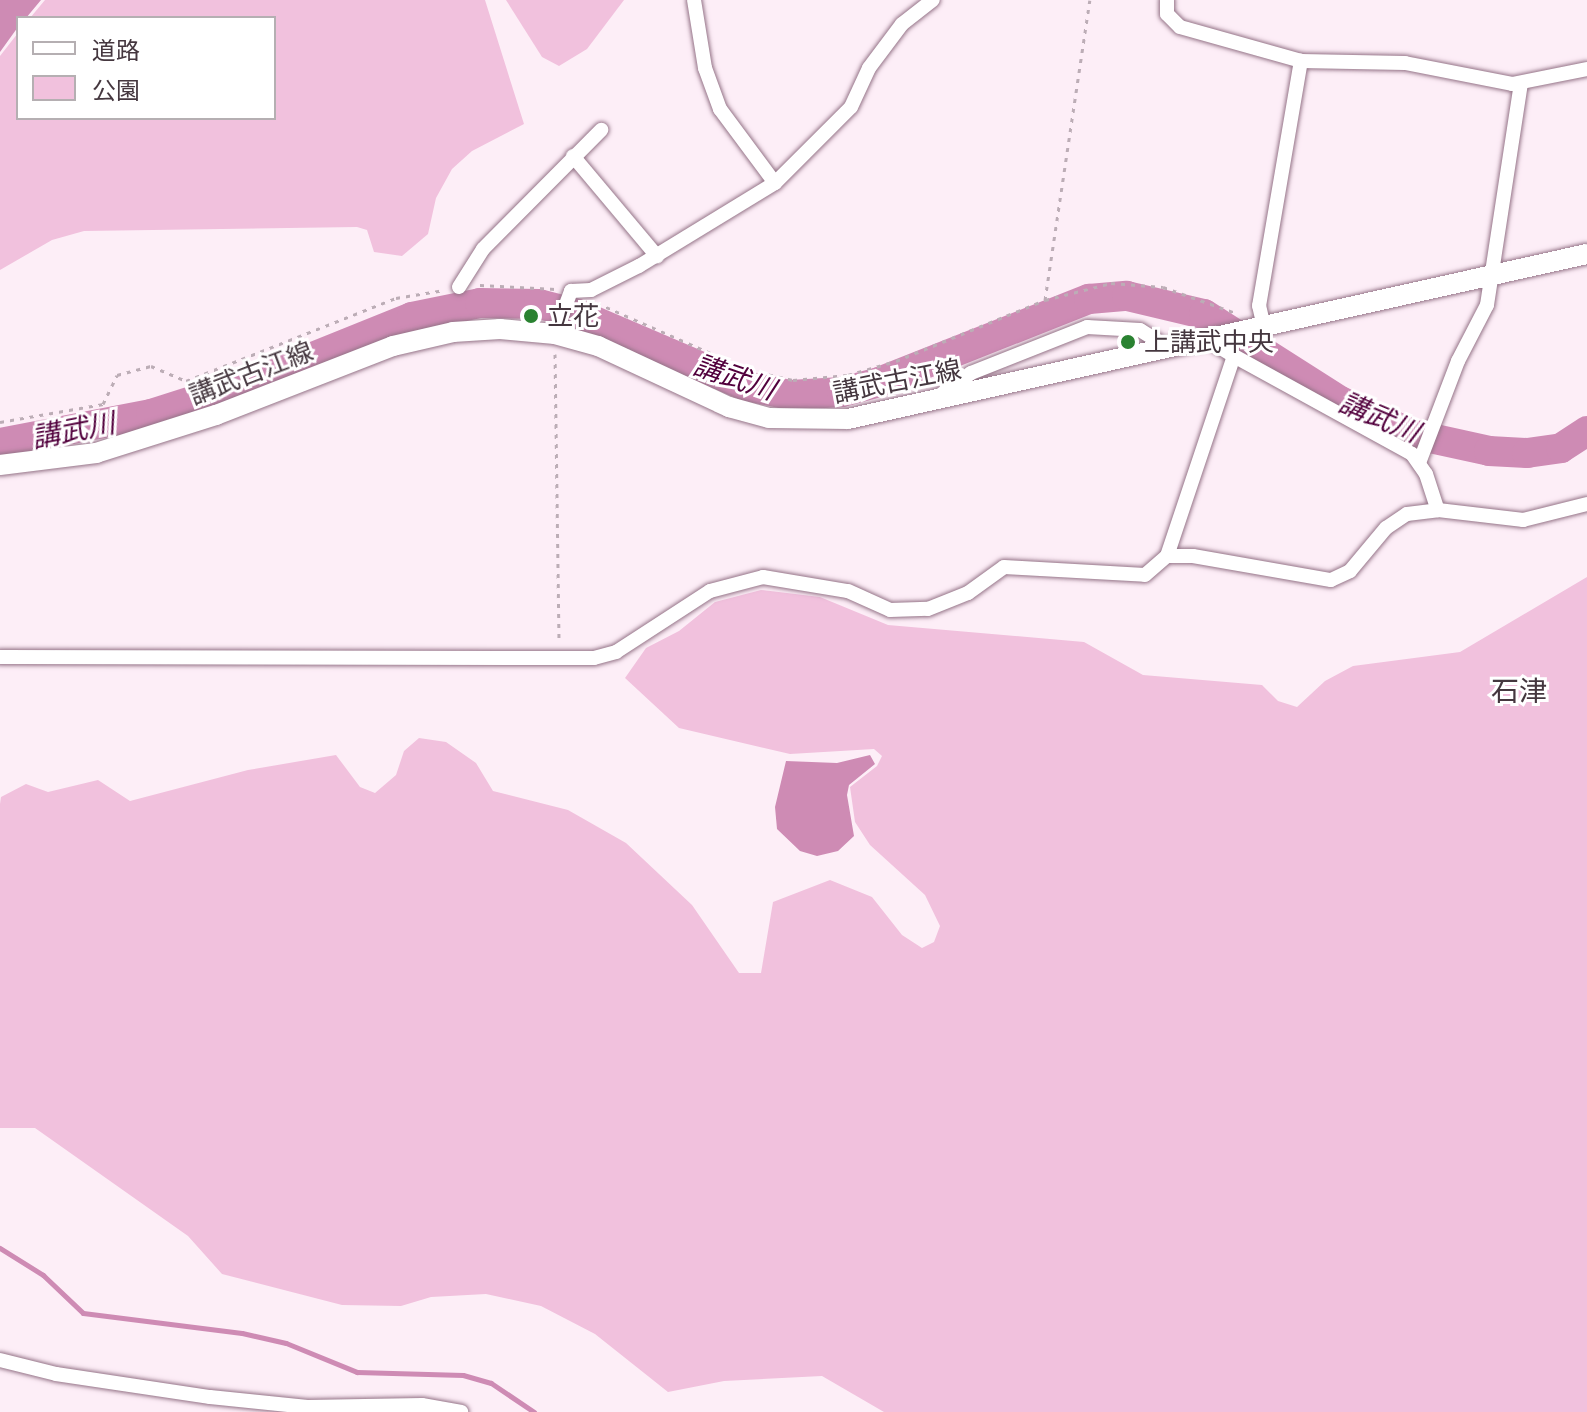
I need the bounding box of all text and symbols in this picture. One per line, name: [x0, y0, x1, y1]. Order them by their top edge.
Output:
legend: [16, 16, 276, 120]
text: 道路: [92, 33, 140, 66]
text: 公園: [92, 73, 140, 106]
place label: 立花: [547, 300, 599, 332]
marker: 立花: [522, 307, 540, 325]
place label: 上講武中央: [1144, 326, 1274, 358]
marker: 上講武中央: [1119, 333, 1137, 351]
street label: 講武古江線: [185, 335, 317, 411]
water label: 講武川: [690, 346, 780, 406]
street label: 講武古江線: [830, 353, 964, 409]
water label: 講武川: [1335, 384, 1425, 448]
water label: 講武川: [29, 404, 117, 454]
district label: 石津: [1491, 673, 1547, 707]

